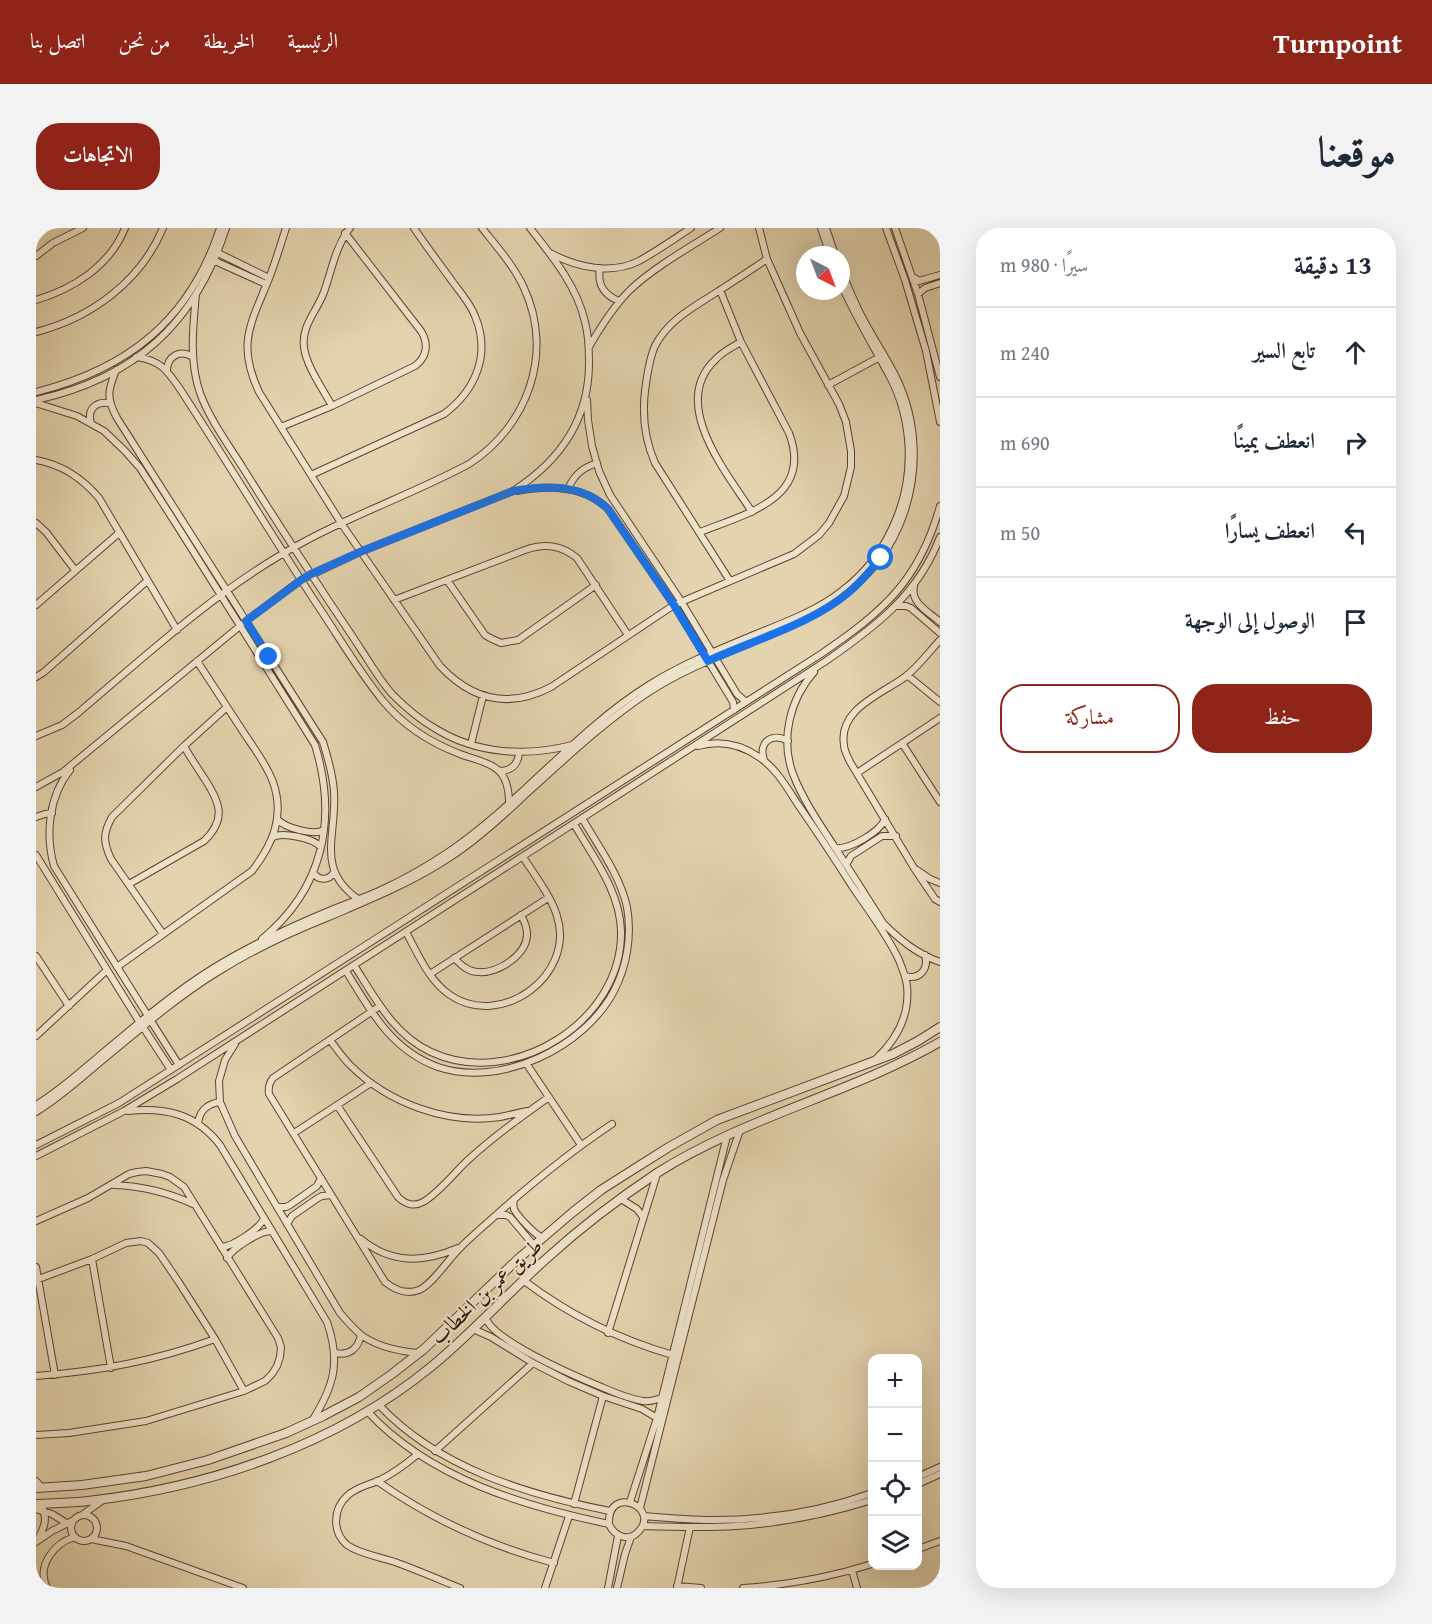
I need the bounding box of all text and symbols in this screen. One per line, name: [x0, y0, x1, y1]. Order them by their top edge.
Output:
text: Turnpoint: [1273, 22, 1402, 63]
text: اتصل بنا: [30, 25, 85, 56]
text: من نحن: [118, 25, 171, 56]
text: الخريطة: [204, 25, 255, 56]
text: الرئيسية: [288, 25, 338, 56]
text: موقعنا: [1318, 120, 1396, 181]
button: الاتجاهات: [36, 123, 160, 190]
text: 13 دقيقة: [1294, 245, 1372, 284]
north arrow: [796, 246, 850, 300]
text: سيرًا · 980 m: [1000, 250, 1088, 279]
text: تابع السير: [1253, 334, 1315, 366]
icon: ahead: [1339, 336, 1372, 369]
text: 240 m: [1000, 338, 1050, 367]
text: انعطف يمينًا: [1234, 424, 1315, 456]
icon: right: [1339, 426, 1372, 459]
text: 690 m: [1000, 428, 1050, 457]
text: انعطف يسارًا: [1225, 514, 1315, 546]
icon: left: [1339, 516, 1372, 549]
text: 50 m: [1000, 518, 1040, 547]
route start: [867, 544, 893, 570]
text: الوصول إلى الوجهة: [1185, 604, 1315, 636]
icon: arrive: [1339, 606, 1372, 639]
route end: [255, 643, 281, 669]
button: مشاركة: [1000, 684, 1180, 753]
button: حفظ: [1192, 684, 1372, 753]
street label: طريق عمر بن الخطاب: [423, 1231, 549, 1351]
map controls: [868, 1354, 922, 1570]
button: +: [868, 1354, 922, 1408]
button: −: [868, 1408, 922, 1462]
button: locate: [868, 1462, 922, 1516]
button: layers: [868, 1516, 922, 1570]

